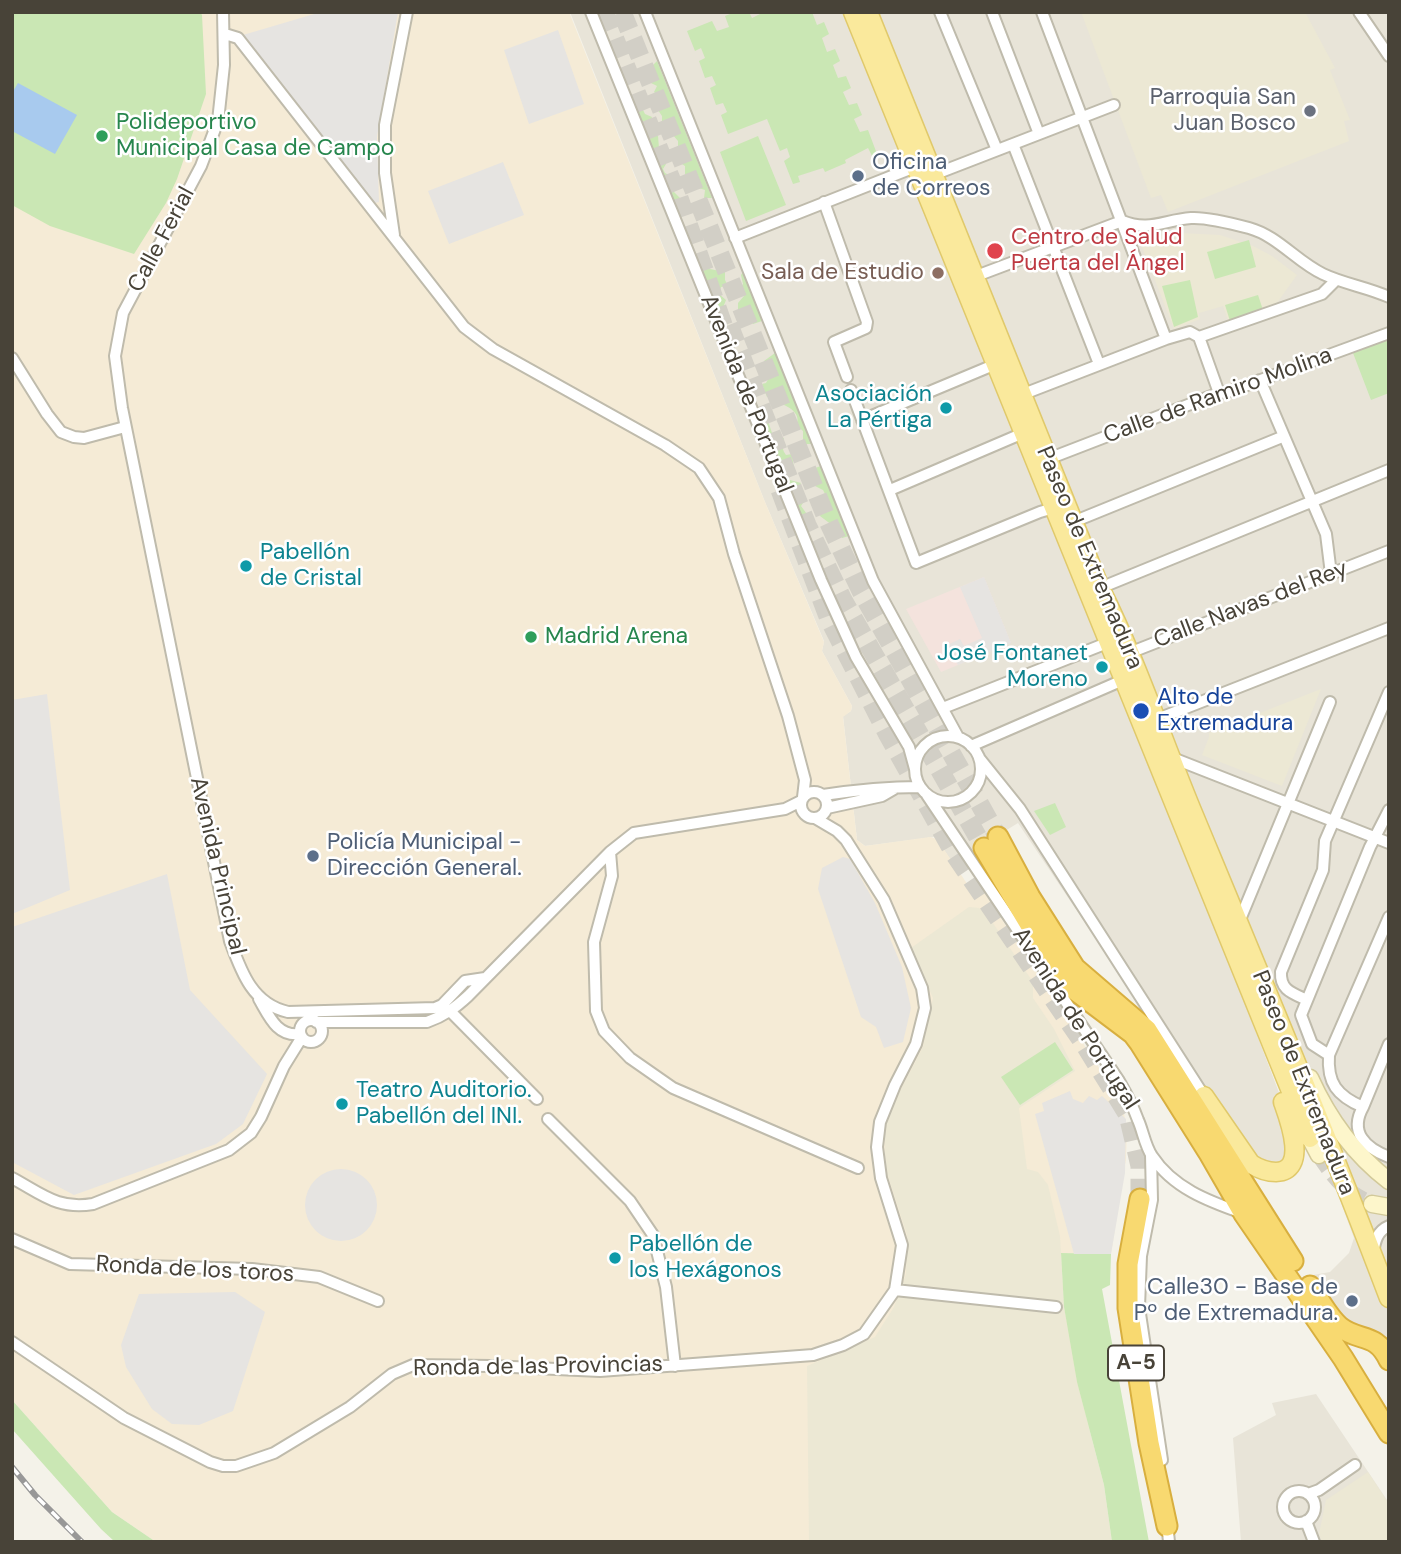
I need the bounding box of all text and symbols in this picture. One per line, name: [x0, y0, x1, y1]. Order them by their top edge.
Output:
place label: Parroquia San Juan Bosco: [1150, 84, 1296, 138]
marker: Parroquia San Juan Bosco: [1302, 103, 1318, 119]
place label: Polideportivo Municipal Casa de Campo: [116, 109, 394, 163]
marker: Polideportivo Municipal Casa de Campo: [94, 128, 110, 144]
place label: Oficina de Correos: [872, 149, 991, 203]
marker: Oficina de Correos: [850, 168, 866, 184]
street label: Calle Ferial: [123, 183, 201, 297]
place label: Centro de Salud Puerta del Ángel: [1011, 224, 1185, 278]
marker: Centro de Salud Puerta del Ángel: [985, 241, 1005, 261]
place label: Sala de Estudio: [761, 259, 924, 287]
marker: Sala de Estudio: [930, 265, 946, 281]
street label: Avenida de Portugal: [694, 291, 798, 497]
street label: Calle de Ramiro Molina: [1100, 342, 1336, 450]
place label: Asociación La Pértiga: [815, 381, 932, 435]
marker: Asociación La Pértiga: [938, 400, 954, 416]
street label: Paseo de Extremadura: [1030, 442, 1148, 674]
place label: Pabellón de Cristal: [260, 539, 362, 593]
street label: Calle Navas del Rey: [1150, 555, 1352, 655]
marker: Pabellón de Cristal: [238, 558, 254, 574]
place label: Madrid Arena: [545, 623, 688, 651]
marker: Madrid Arena: [523, 629, 539, 645]
place label: José Fontanet Moreno: [937, 640, 1088, 694]
marker: José Fontanet Moreno: [1094, 659, 1110, 675]
place label: Alto de Extremadura: [1157, 684, 1293, 738]
marker: Alto de Extremadura: [1131, 701, 1151, 721]
street label: Avenida Principal: [183, 774, 251, 958]
place label: Policía Municipal - Dirección General.: [327, 829, 522, 883]
marker: Policía Municipal - Dirección General.: [305, 848, 321, 864]
street label: Avenida de Portugal: [1006, 923, 1144, 1115]
street label: Paseo de Extremadura: [1245, 967, 1361, 1199]
place label: Teatro Auditorio. Pabellón del INI.: [356, 1077, 532, 1131]
marker: Teatro Auditorio. Pabellón del INI.: [334, 1096, 350, 1112]
place label: Pabellón de los Hexágonos: [629, 1231, 782, 1285]
marker: Pabellón de los Hexágonos: [607, 1250, 623, 1266]
street label: Ronda de los toros: [95, 1251, 295, 1289]
place label: Calle30 - Base de Pº de Extremadura.: [1134, 1274, 1338, 1328]
marker: Calle30 - Base de Pº de Extremadura.: [1344, 1293, 1360, 1309]
road number: A-5: [1108, 1346, 1164, 1380]
street label: Ronda de las Provincias: [413, 1351, 663, 1383]

